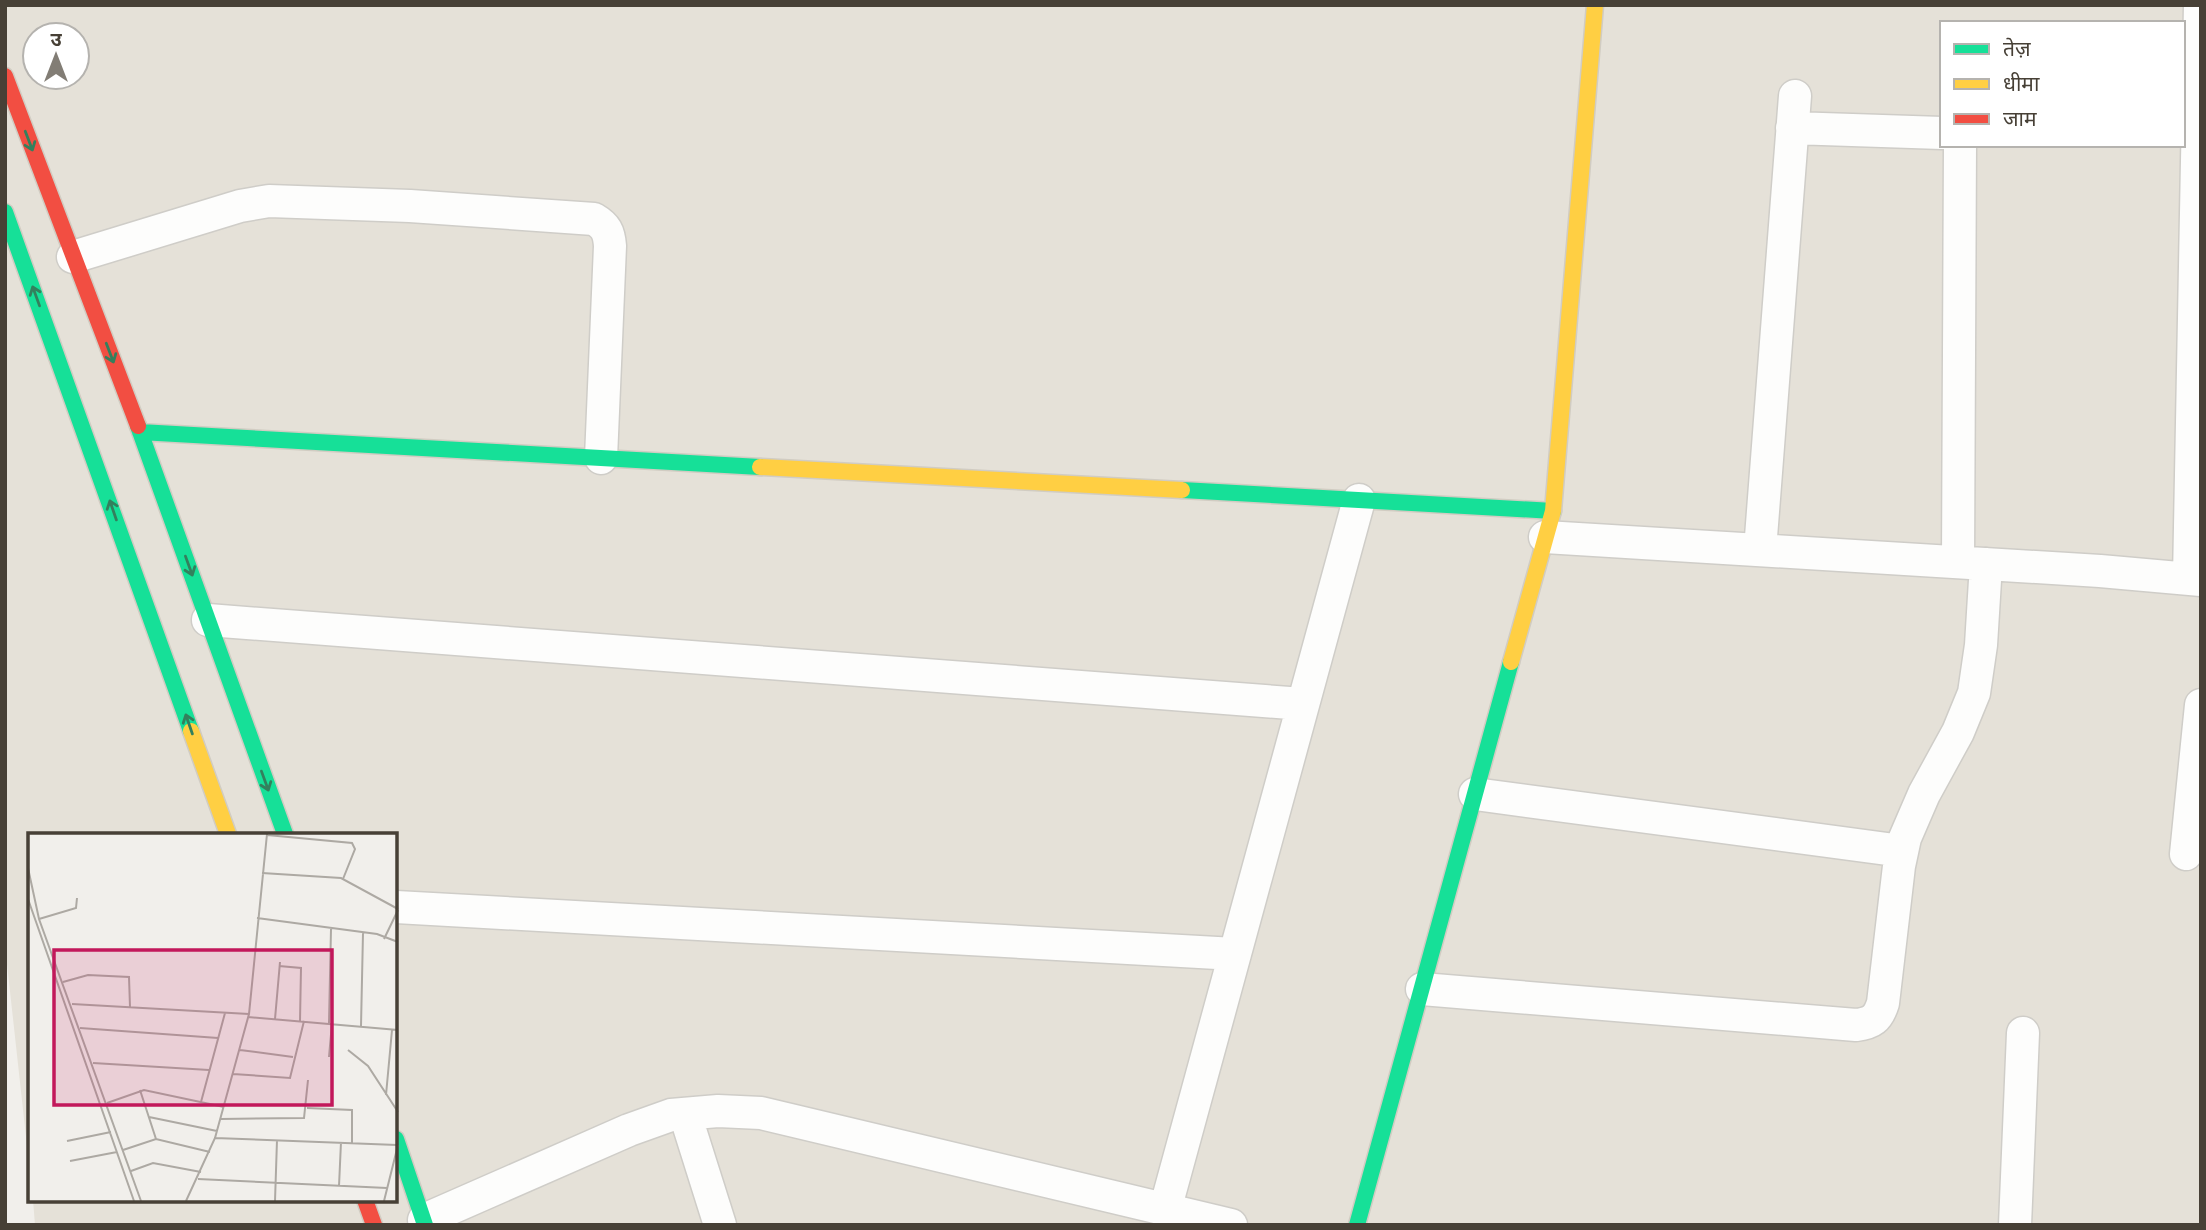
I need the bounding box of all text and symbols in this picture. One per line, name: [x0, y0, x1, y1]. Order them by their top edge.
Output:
north arrow: [21, 21, 91, 91]
legend: [1940, 21, 2185, 147]
text: उ: [50, 28, 62, 52]
text: तेज़: [2003, 36, 2031, 62]
text: धीमा: [2003, 71, 2040, 97]
text: जाम: [2003, 106, 2037, 132]
one-way arrow: [23, 129, 36, 151]
one-way arrow: [29, 285, 41, 307]
one-way arrow: [105, 342, 117, 363]
one-way arrow: [106, 499, 118, 521]
one-way arrow: [184, 555, 196, 577]
one-way arrow: [182, 714, 194, 736]
one-way arrow: [260, 769, 273, 791]
inset map: [28, 833, 397, 1202]

